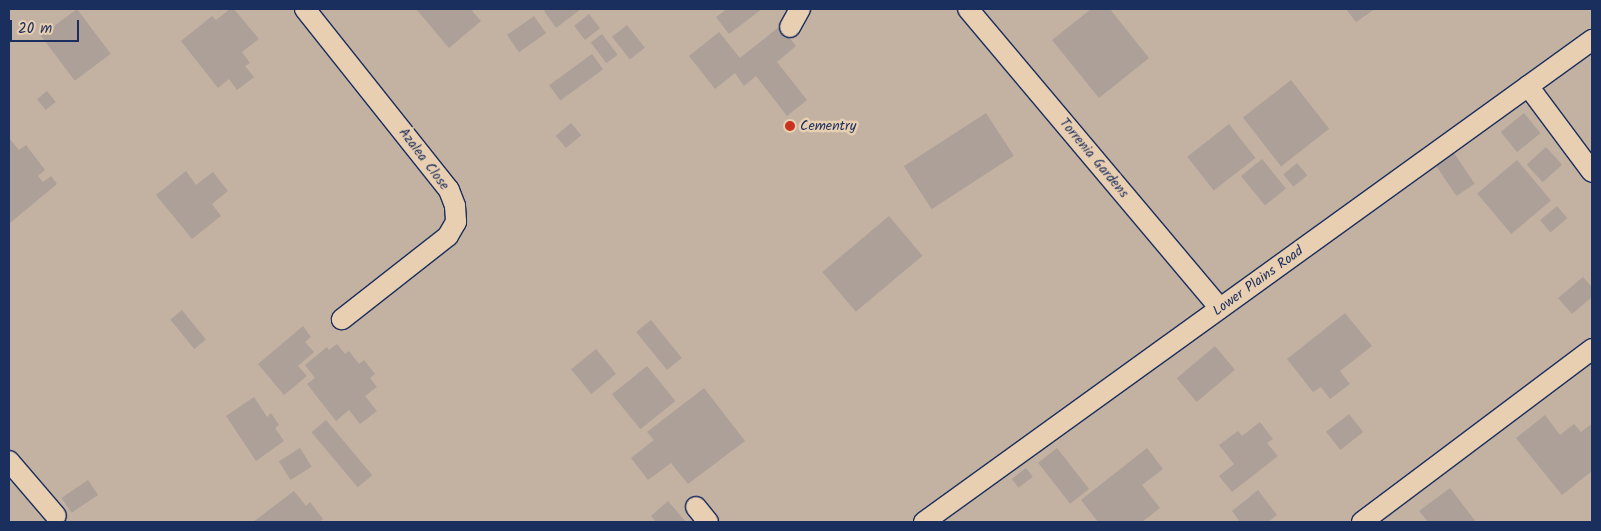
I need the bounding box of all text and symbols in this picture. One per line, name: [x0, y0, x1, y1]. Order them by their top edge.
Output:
scale bar: [12, 10, 81, 42]
text: 20 m: [18, 17, 52, 41]
street label: Torrenia Gardens: [1056, 115, 1132, 201]
place label: Cementry: [800, 118, 856, 134]
marker: Cementry: [784, 120, 796, 132]
street label: Azalea Close: [395, 125, 453, 193]
street label: Lower Plains Road: [1209, 242, 1307, 320]

